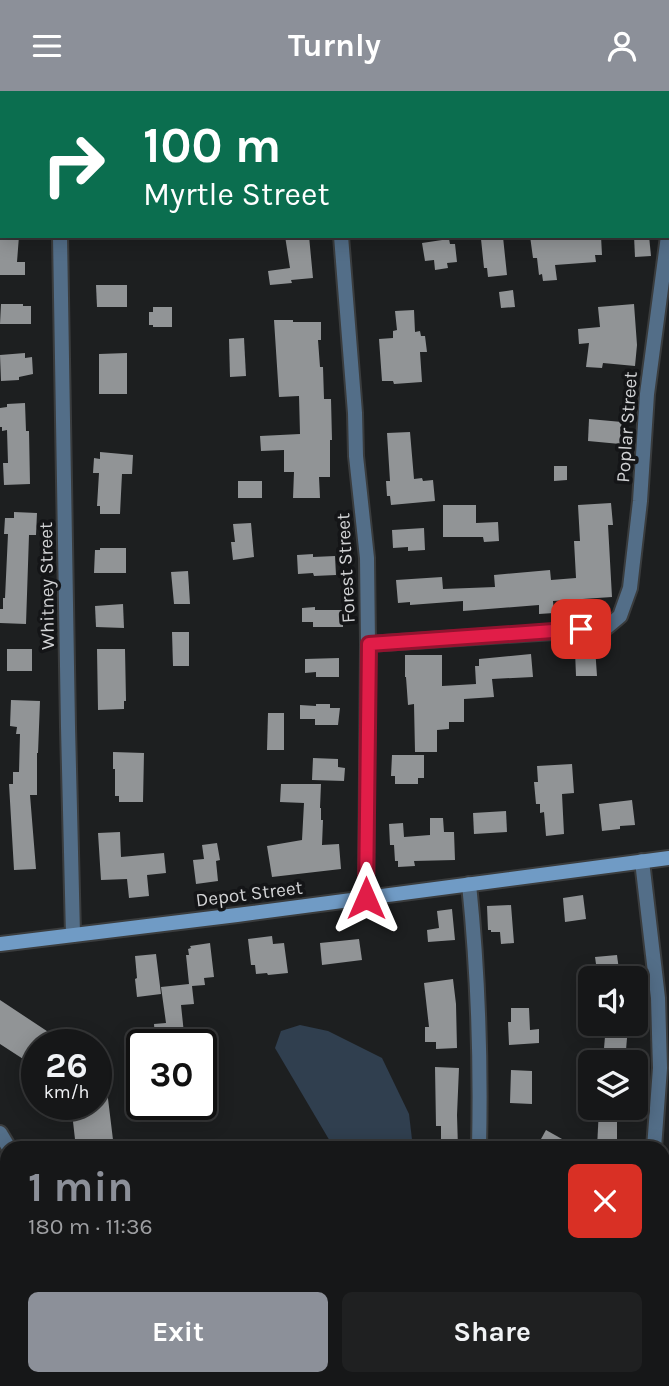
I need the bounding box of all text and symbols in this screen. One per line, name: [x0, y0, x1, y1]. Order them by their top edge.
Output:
icon: menu: [28, 27, 66, 65]
text: Turnly: [288, 27, 381, 64]
icon: person: [603, 27, 641, 65]
text: 100 m: [143, 117, 281, 174]
icon: right: [28, 119, 119, 210]
text: Myrtle Street: [143, 176, 329, 213]
street label: Poplar Street: [612, 371, 642, 483]
street label: Forest Street: [332, 512, 360, 624]
street label: Whitney Street: [35, 522, 59, 650]
pin: [551, 599, 611, 659]
icon: arrive: [562, 610, 600, 648]
position arrow: [329, 861, 403, 935]
street label: Depot Street: [194, 877, 304, 911]
map controls: [578, 966, 648, 1120]
button: sound: [578, 966, 648, 1036]
speed limit sign: 30: [126, 1029, 217, 1120]
text: 26: [45, 1045, 88, 1086]
button: layers: [578, 1050, 648, 1120]
text: km/h: [44, 1081, 89, 1103]
text: 1 min: [28, 1162, 133, 1212]
button: close: [568, 1164, 642, 1238]
text: 180 m · 11:36: [28, 1213, 153, 1240]
button: Exit: [28, 1292, 328, 1372]
button: Share: [342, 1292, 642, 1372]

